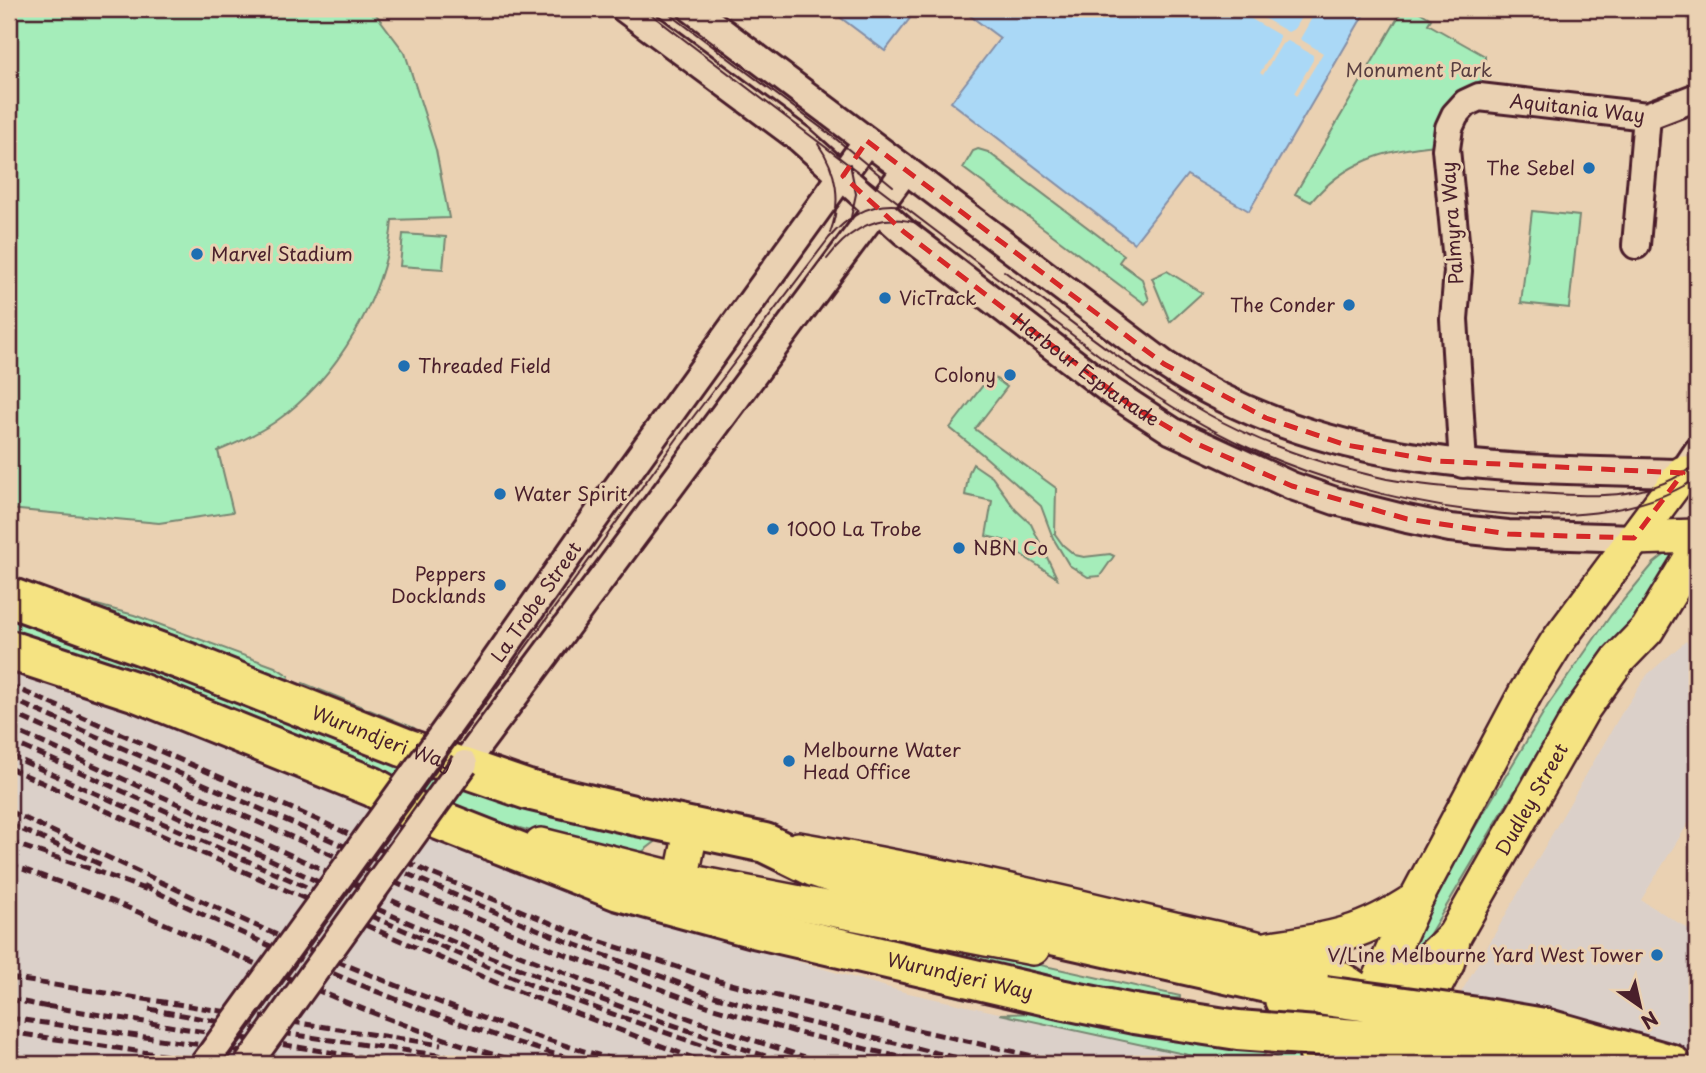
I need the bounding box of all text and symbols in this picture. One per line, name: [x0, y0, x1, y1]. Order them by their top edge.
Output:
park label: Monument Park: [1346, 55, 1493, 83]
street label: Aquitania Way: [1508, 86, 1646, 129]
place label: The Sebel: [1486, 153, 1575, 181]
marker: The Sebel: [1581, 160, 1597, 176]
street label: Palmyra Way: [1433, 161, 1469, 285]
place label: Marvel Stadium: [211, 239, 353, 267]
marker: Marvel Stadium: [189, 246, 205, 262]
place label: VicTrack: [899, 283, 977, 311]
marker: VicTrack: [877, 290, 893, 306]
place label: The Conder: [1230, 290, 1335, 318]
marker: The Conder: [1341, 297, 1357, 313]
street label: Harbour Esplanade: [1007, 306, 1166, 432]
place label: Threaded Field: [418, 351, 551, 379]
marker: Threaded Field: [396, 358, 412, 374]
place label: Colony: [934, 360, 996, 388]
marker: Colony: [1002, 367, 1018, 383]
place label: Water Spirit: [514, 479, 628, 507]
marker: Water Spirit: [492, 486, 508, 502]
place label: 1000 La Trobe: [787, 514, 922, 542]
marker: 1000 La Trobe: [765, 521, 781, 537]
place label: NBN Co: [973, 533, 1048, 561]
street label: La Trobe Street: [483, 535, 588, 667]
marker: NBN Co: [951, 540, 967, 556]
place label: Peppers Docklands: [391, 559, 486, 609]
marker: Peppers Docklands: [492, 577, 508, 593]
street label: Wurundjeri Way: [308, 697, 457, 776]
place label: Melbourne Water Head Office: [803, 735, 961, 785]
street label: Dudley Street: [1488, 737, 1574, 861]
marker: Melbourne Water Head Office: [781, 753, 797, 769]
place label: V/Line Melbourne Yard West Tower: [1327, 940, 1643, 968]
street label: Wurundjeri Way: [884, 944, 1036, 1005]
marker: V/Line Melbourne Yard West Tower: [1649, 947, 1665, 963]
north arrow: [1604, 972, 1674, 1042]
text: N: [1636, 1005, 1664, 1037]

